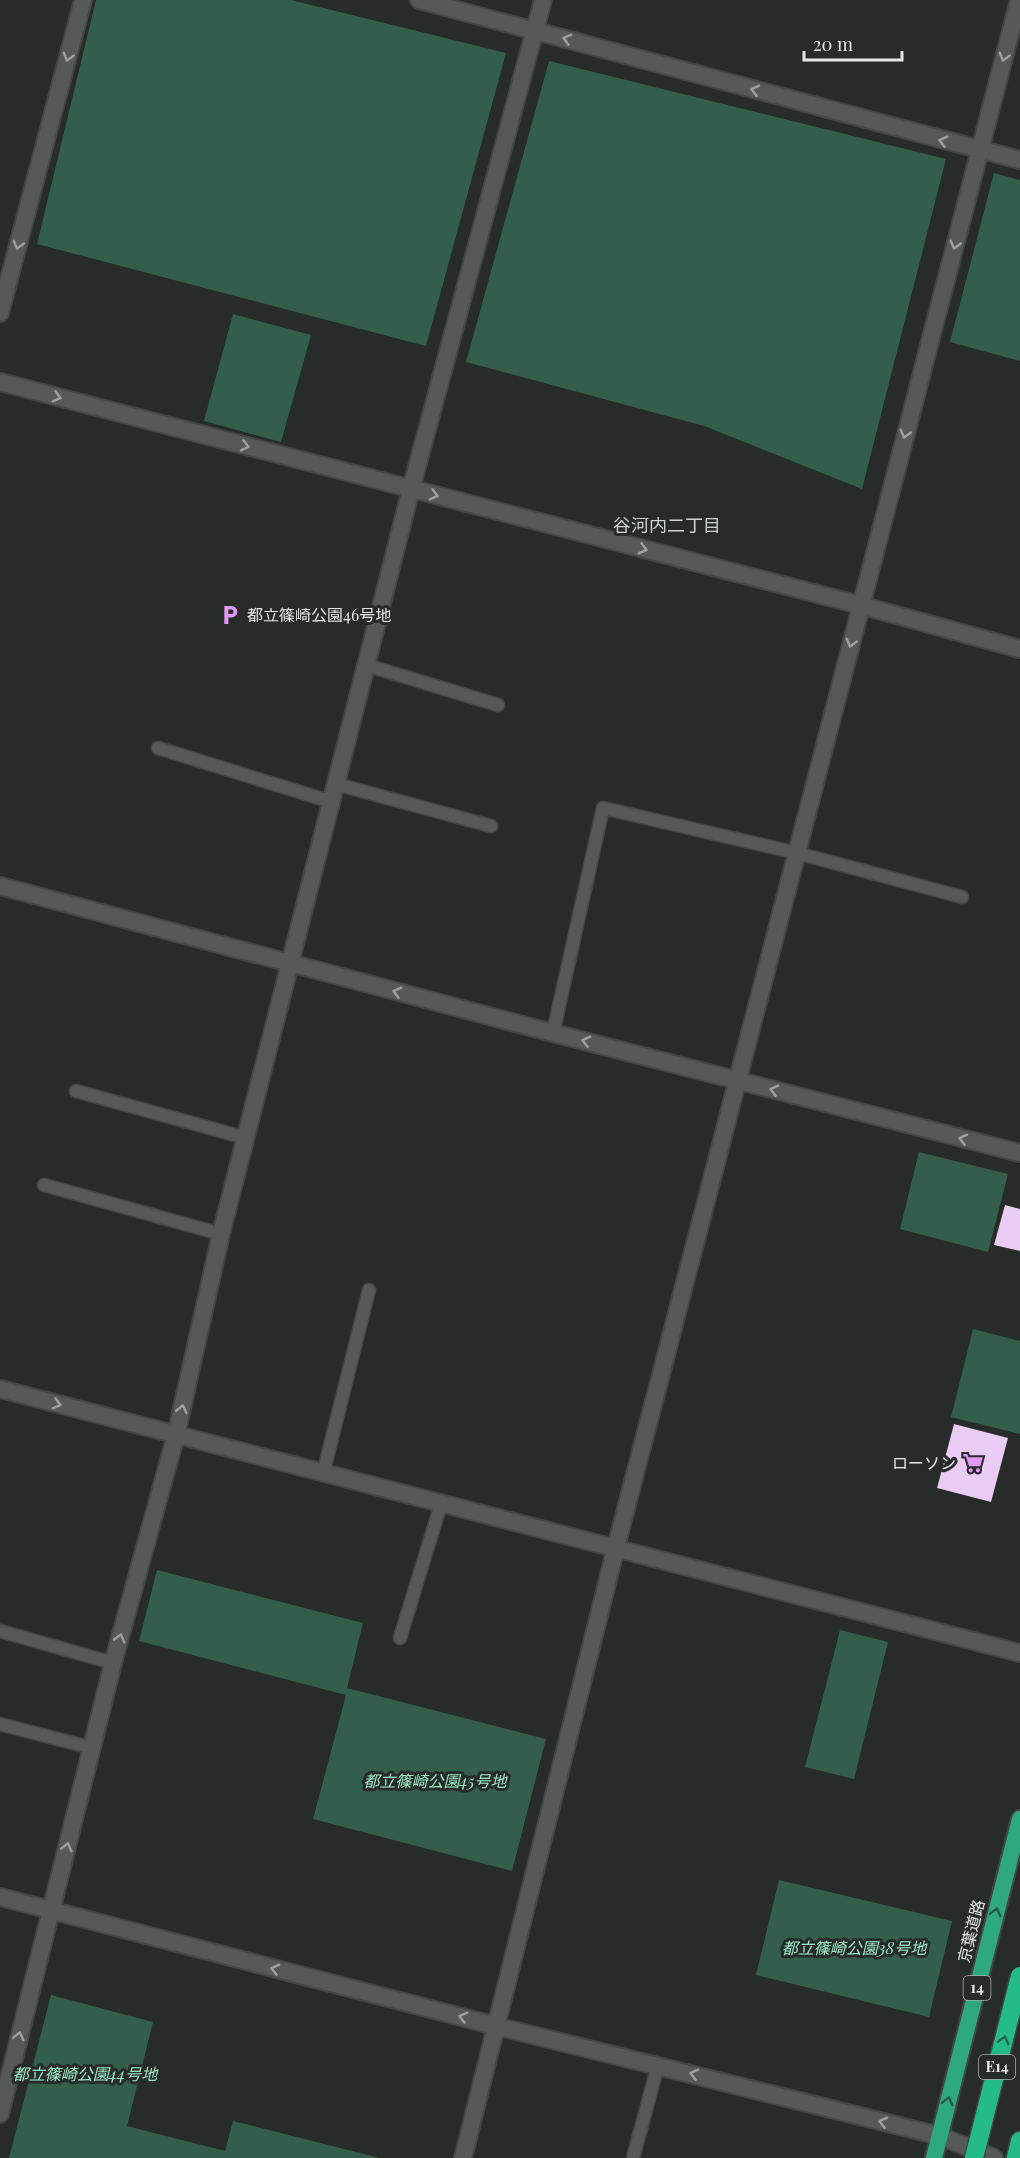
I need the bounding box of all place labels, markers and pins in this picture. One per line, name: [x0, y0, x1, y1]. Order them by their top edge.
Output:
parking icon: 都立篠崎公園46号地: [218, 603, 242, 627]
place label: 都立篠崎公園46号地: [247, 604, 391, 625]
supermarket icon: ローソン: [961, 1451, 985, 1475]
place label: ローソン: [892, 1452, 956, 1473]

